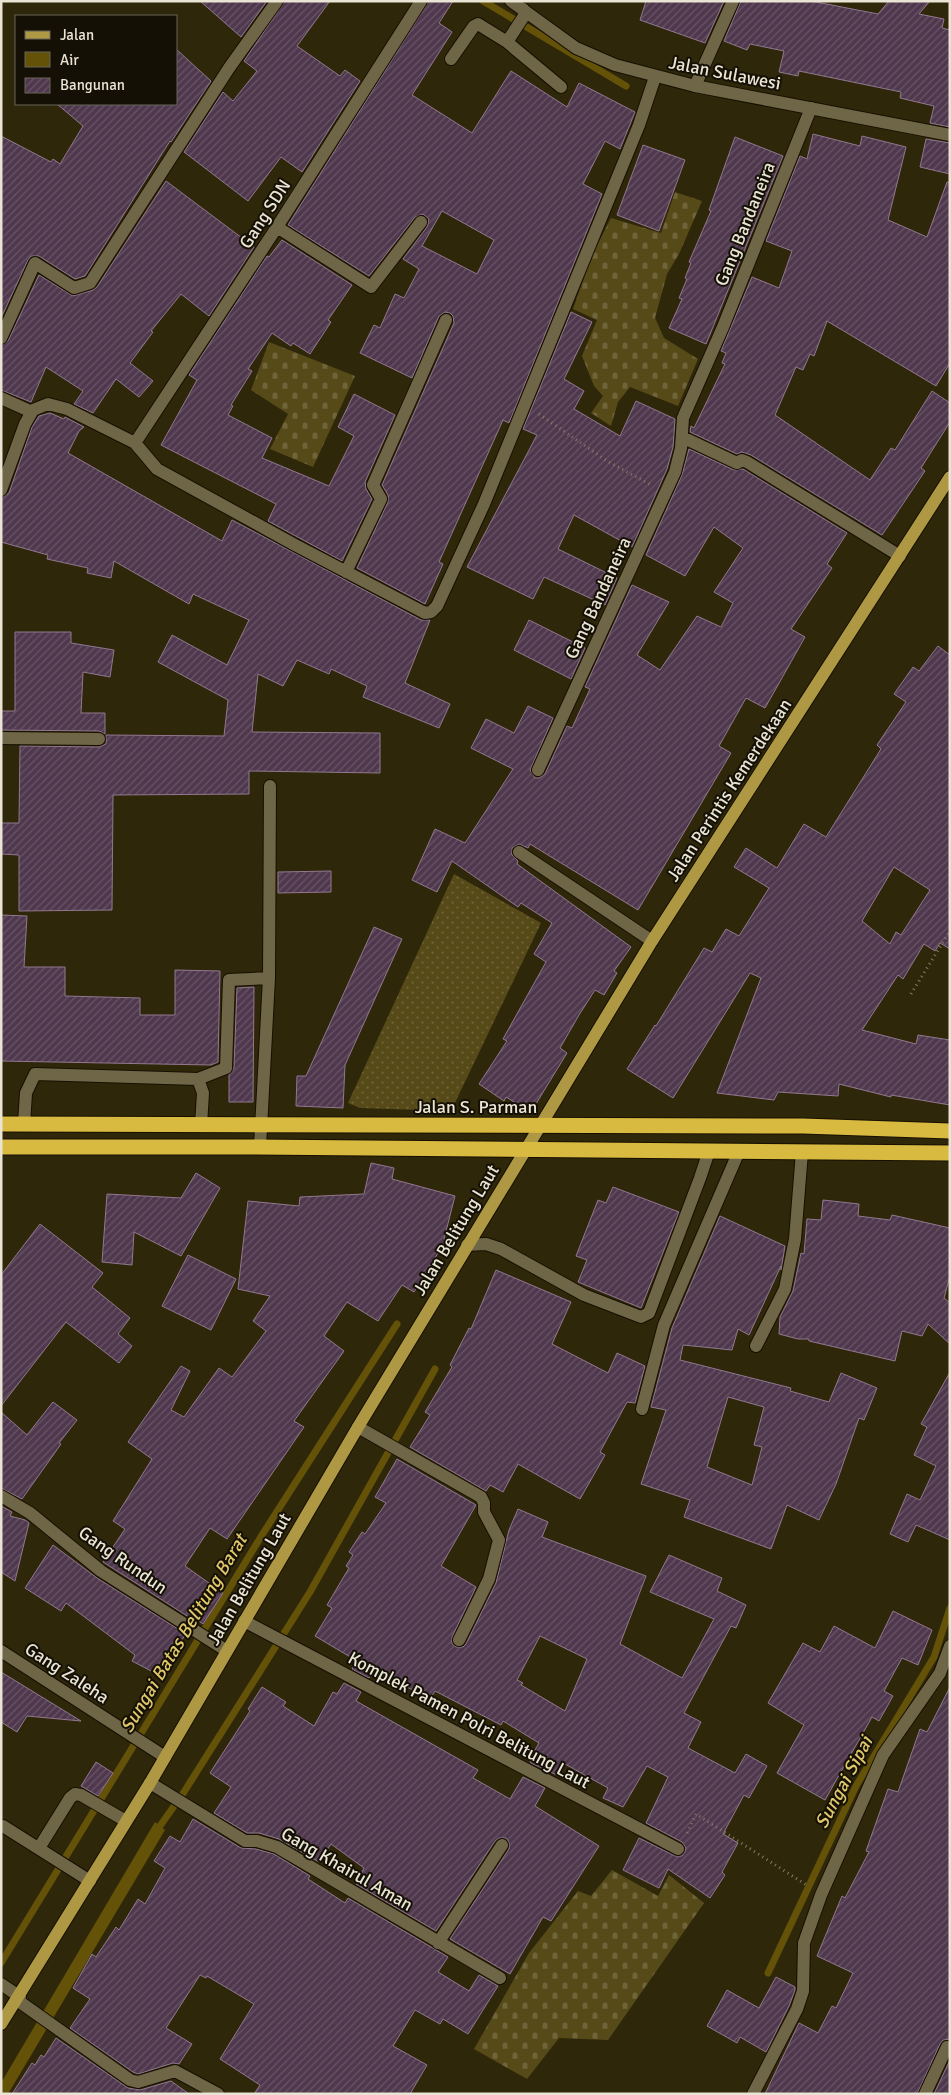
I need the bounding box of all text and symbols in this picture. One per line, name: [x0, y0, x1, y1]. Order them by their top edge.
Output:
legend: [15, 15, 178, 105]
text: Jalan: [60, 26, 94, 44]
text: Air: [60, 51, 79, 69]
street label: Jalan Sulawesi: [667, 51, 783, 95]
text: Bangunan: [60, 76, 125, 94]
street label: Gang Bandaneira: [710, 159, 780, 289]
street label: Gang SDN: [235, 175, 295, 253]
street label: Gang Bandaneira: [560, 534, 636, 662]
street label: Jalan Perintis Kemerdekaan: [662, 695, 796, 885]
street label: Jalan S. Parman: [415, 1096, 537, 1118]
street label: Jalan Belitung Laut: [408, 1161, 504, 1299]
street label: Jalan Belitung Laut: [202, 1509, 296, 1649]
street label: Gang Rundun: [74, 1521, 172, 1599]
water label: Sungai Batas Belitung Barat: [115, 1528, 254, 1737]
street label: Gang Zaleha: [21, 1638, 113, 1708]
street label: Komplek Pamen Polri Belitung Laut: [344, 1647, 594, 1793]
water label: Sungai Sipai: [810, 1731, 879, 1833]
street label: Gang Khairul Aman: [277, 1822, 417, 1916]

